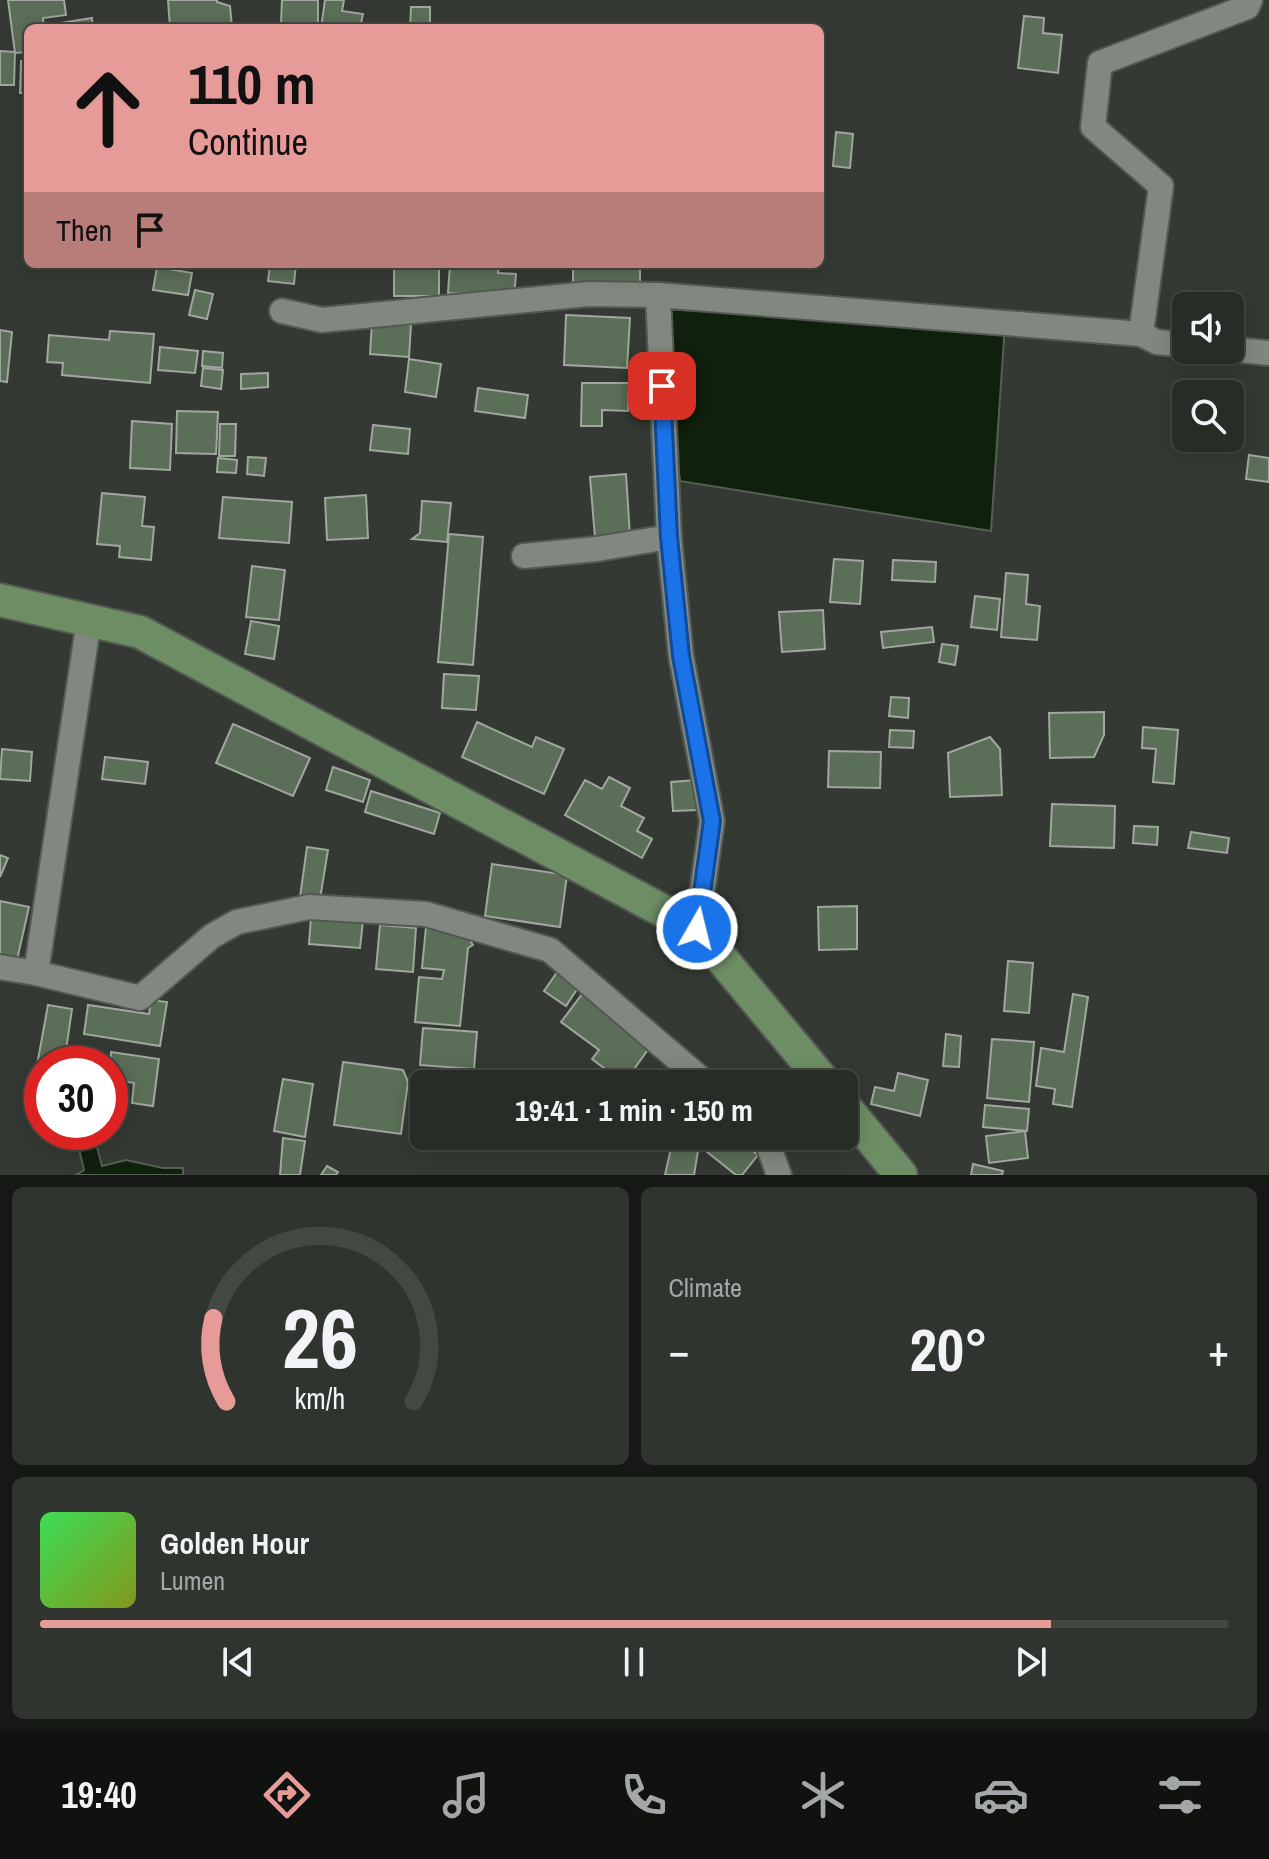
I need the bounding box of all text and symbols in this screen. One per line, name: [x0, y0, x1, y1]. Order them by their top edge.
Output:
text: 110 m: [188, 46, 316, 121]
icon: ahead: [56, 56, 160, 160]
text: Continue: [188, 118, 308, 166]
icon: arrive: [128, 208, 172, 252]
text: Then: [56, 210, 112, 250]
map controls: [1172, 292, 1244, 452]
button: sound: [1172, 292, 1244, 364]
pin: [628, 352, 696, 420]
icon: arrive: [640, 364, 684, 408]
button: search: [1172, 380, 1244, 452]
position arrow: [655, 887, 739, 971]
speed limit sign: 30: [24, 1046, 128, 1150]
text: 19:41 · 1 min · 150 m: [515, 1090, 753, 1130]
text: Climate: [669, 1270, 742, 1305]
text: 26: [282, 1282, 358, 1394]
text: 20°: [909, 1309, 988, 1390]
text: −: [669, 1320, 690, 1380]
text: +: [1208, 1320, 1229, 1380]
text: km/h: [295, 1379, 346, 1418]
text: Golden Hour: [160, 1523, 309, 1563]
text: Lumen: [160, 1563, 225, 1598]
icon: previous: [216, 1640, 260, 1684]
icon: pause: [612, 1640, 656, 1684]
icon: next: [1009, 1640, 1053, 1684]
icon: directions: [259, 1767, 315, 1823]
icon: music: [438, 1767, 494, 1823]
icon: phone: [616, 1767, 672, 1823]
icon: climate: [795, 1767, 851, 1823]
icon: car: [973, 1767, 1029, 1823]
icon: filters: [1152, 1767, 1208, 1823]
text: 19:40: [61, 1771, 137, 1819]

